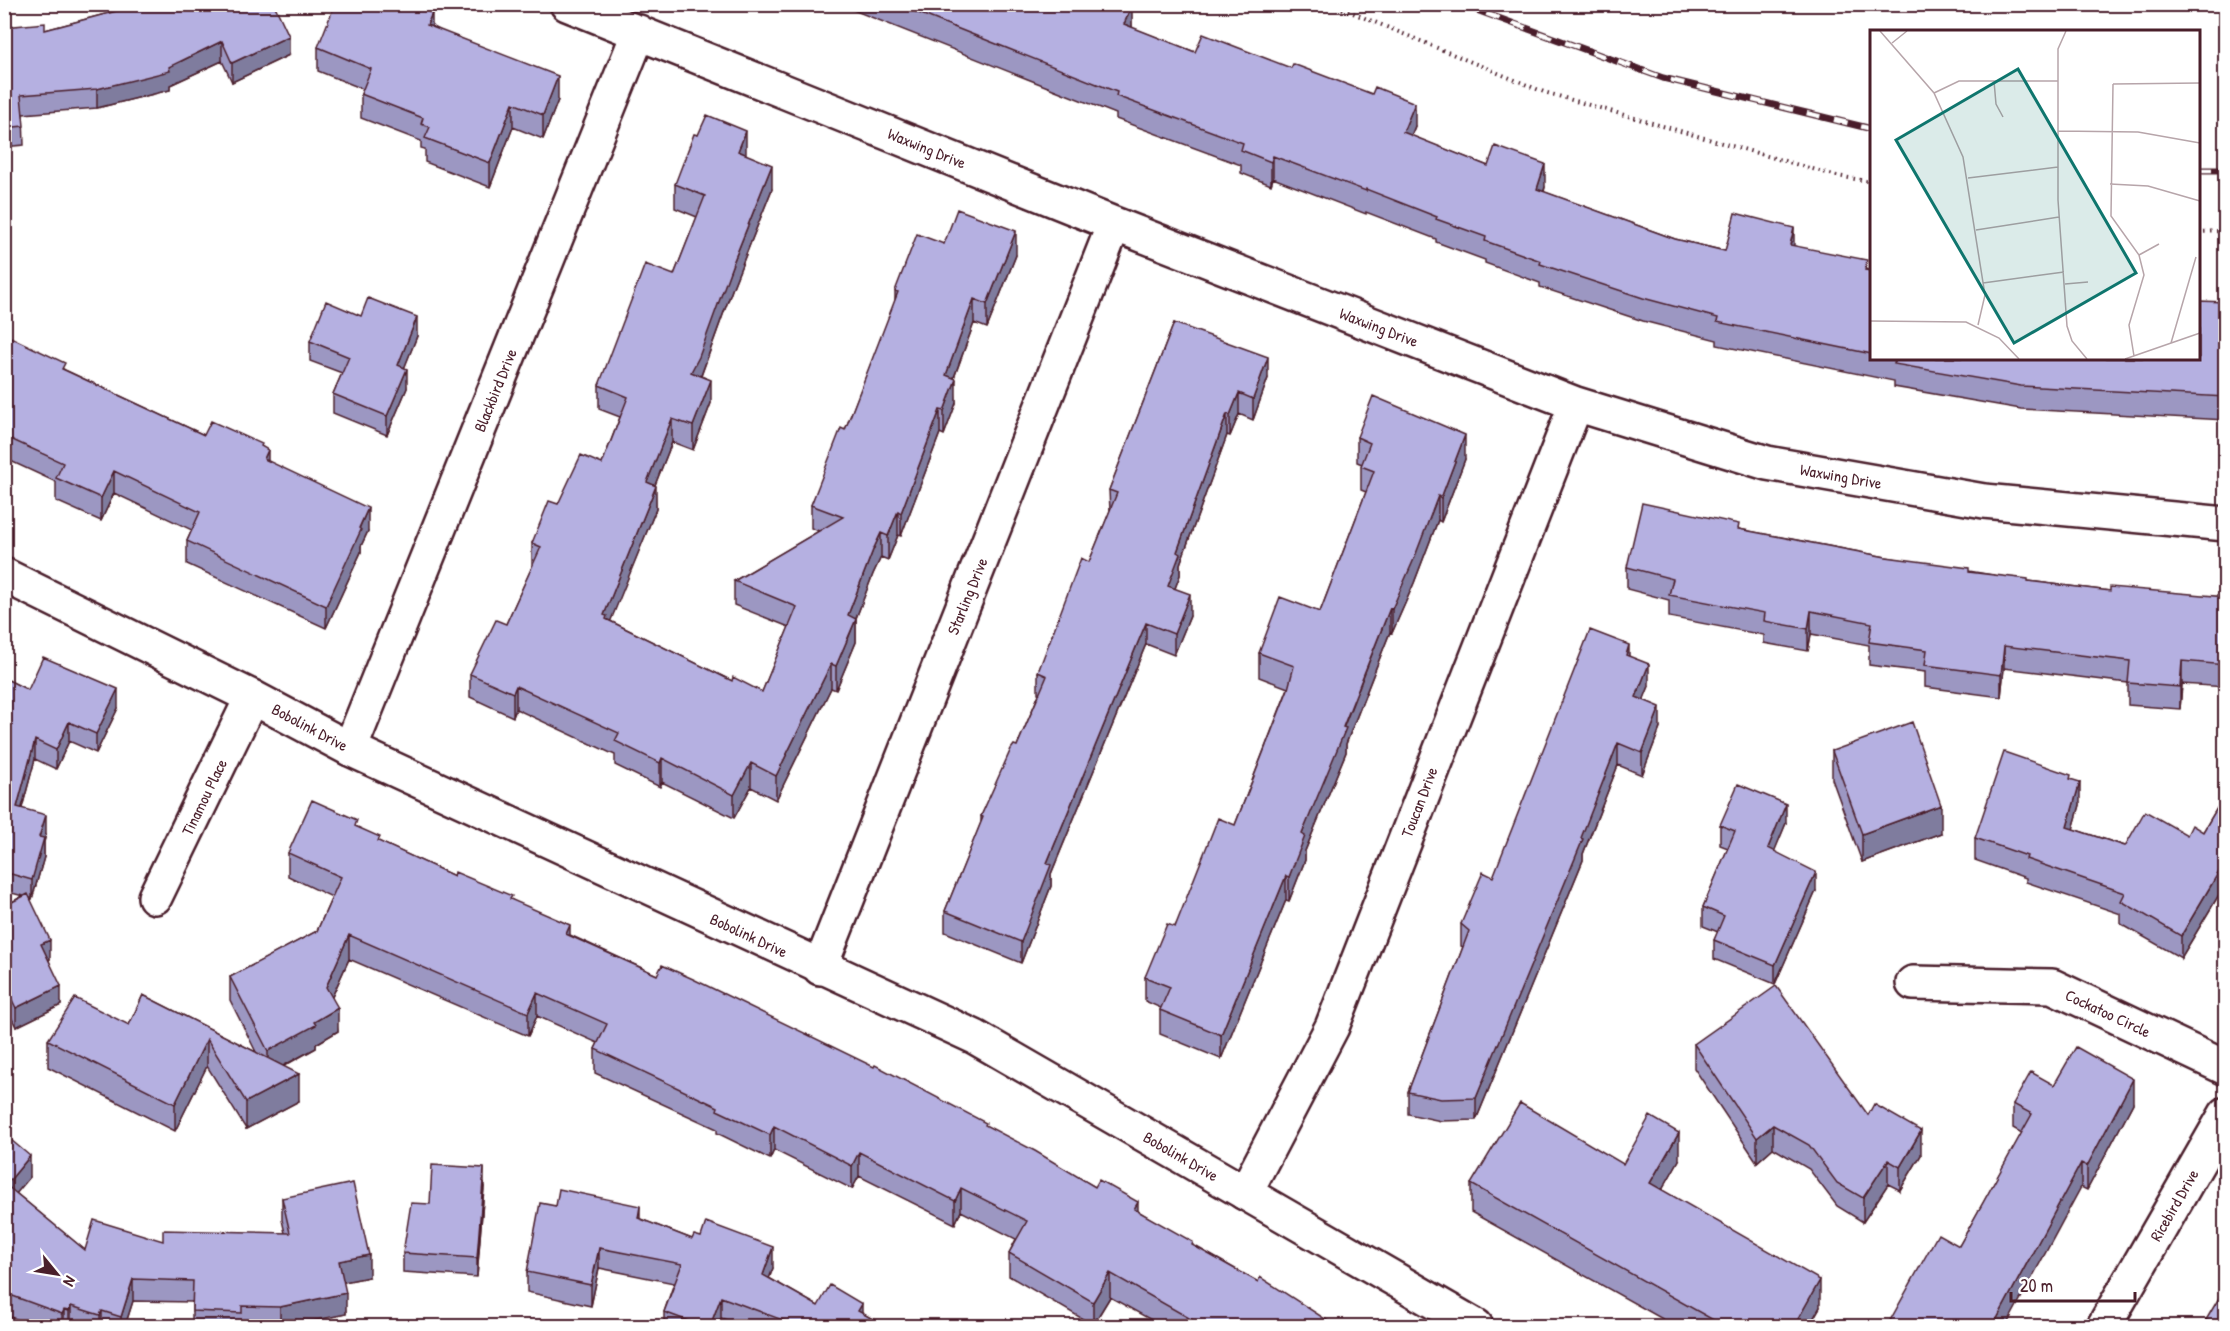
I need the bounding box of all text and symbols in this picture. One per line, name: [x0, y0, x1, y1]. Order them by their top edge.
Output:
inset map: [1870, 30, 2200, 360]
street label: Waxwing Drive: [885, 122, 970, 174]
street label: Waxwing Drive: [1337, 302, 1422, 352]
street label: Blackbird Drive: [468, 345, 522, 435]
street label: Waxwing Drive: [1798, 458, 1884, 494]
street label: Starling Drive: [942, 554, 993, 638]
street label: Bobolink Drive: [268, 698, 352, 757]
street label: Tinamou Place: [176, 754, 232, 839]
street label: Toucan Drive: [1395, 763, 1443, 840]
street label: Bobolink Drive: [707, 907, 792, 963]
street label: Cockatoo Circle: [2062, 984, 2155, 1043]
street label: Bobolink Drive: [1140, 1126, 1223, 1187]
street label: Ricebird Drive: [2145, 1164, 2204, 1245]
north arrow: [27, 1244, 87, 1304]
scale bar: [2011, 1265, 2136, 1303]
text: N: [58, 1272, 82, 1291]
text: 20 m: [2020, 1273, 2053, 1298]

